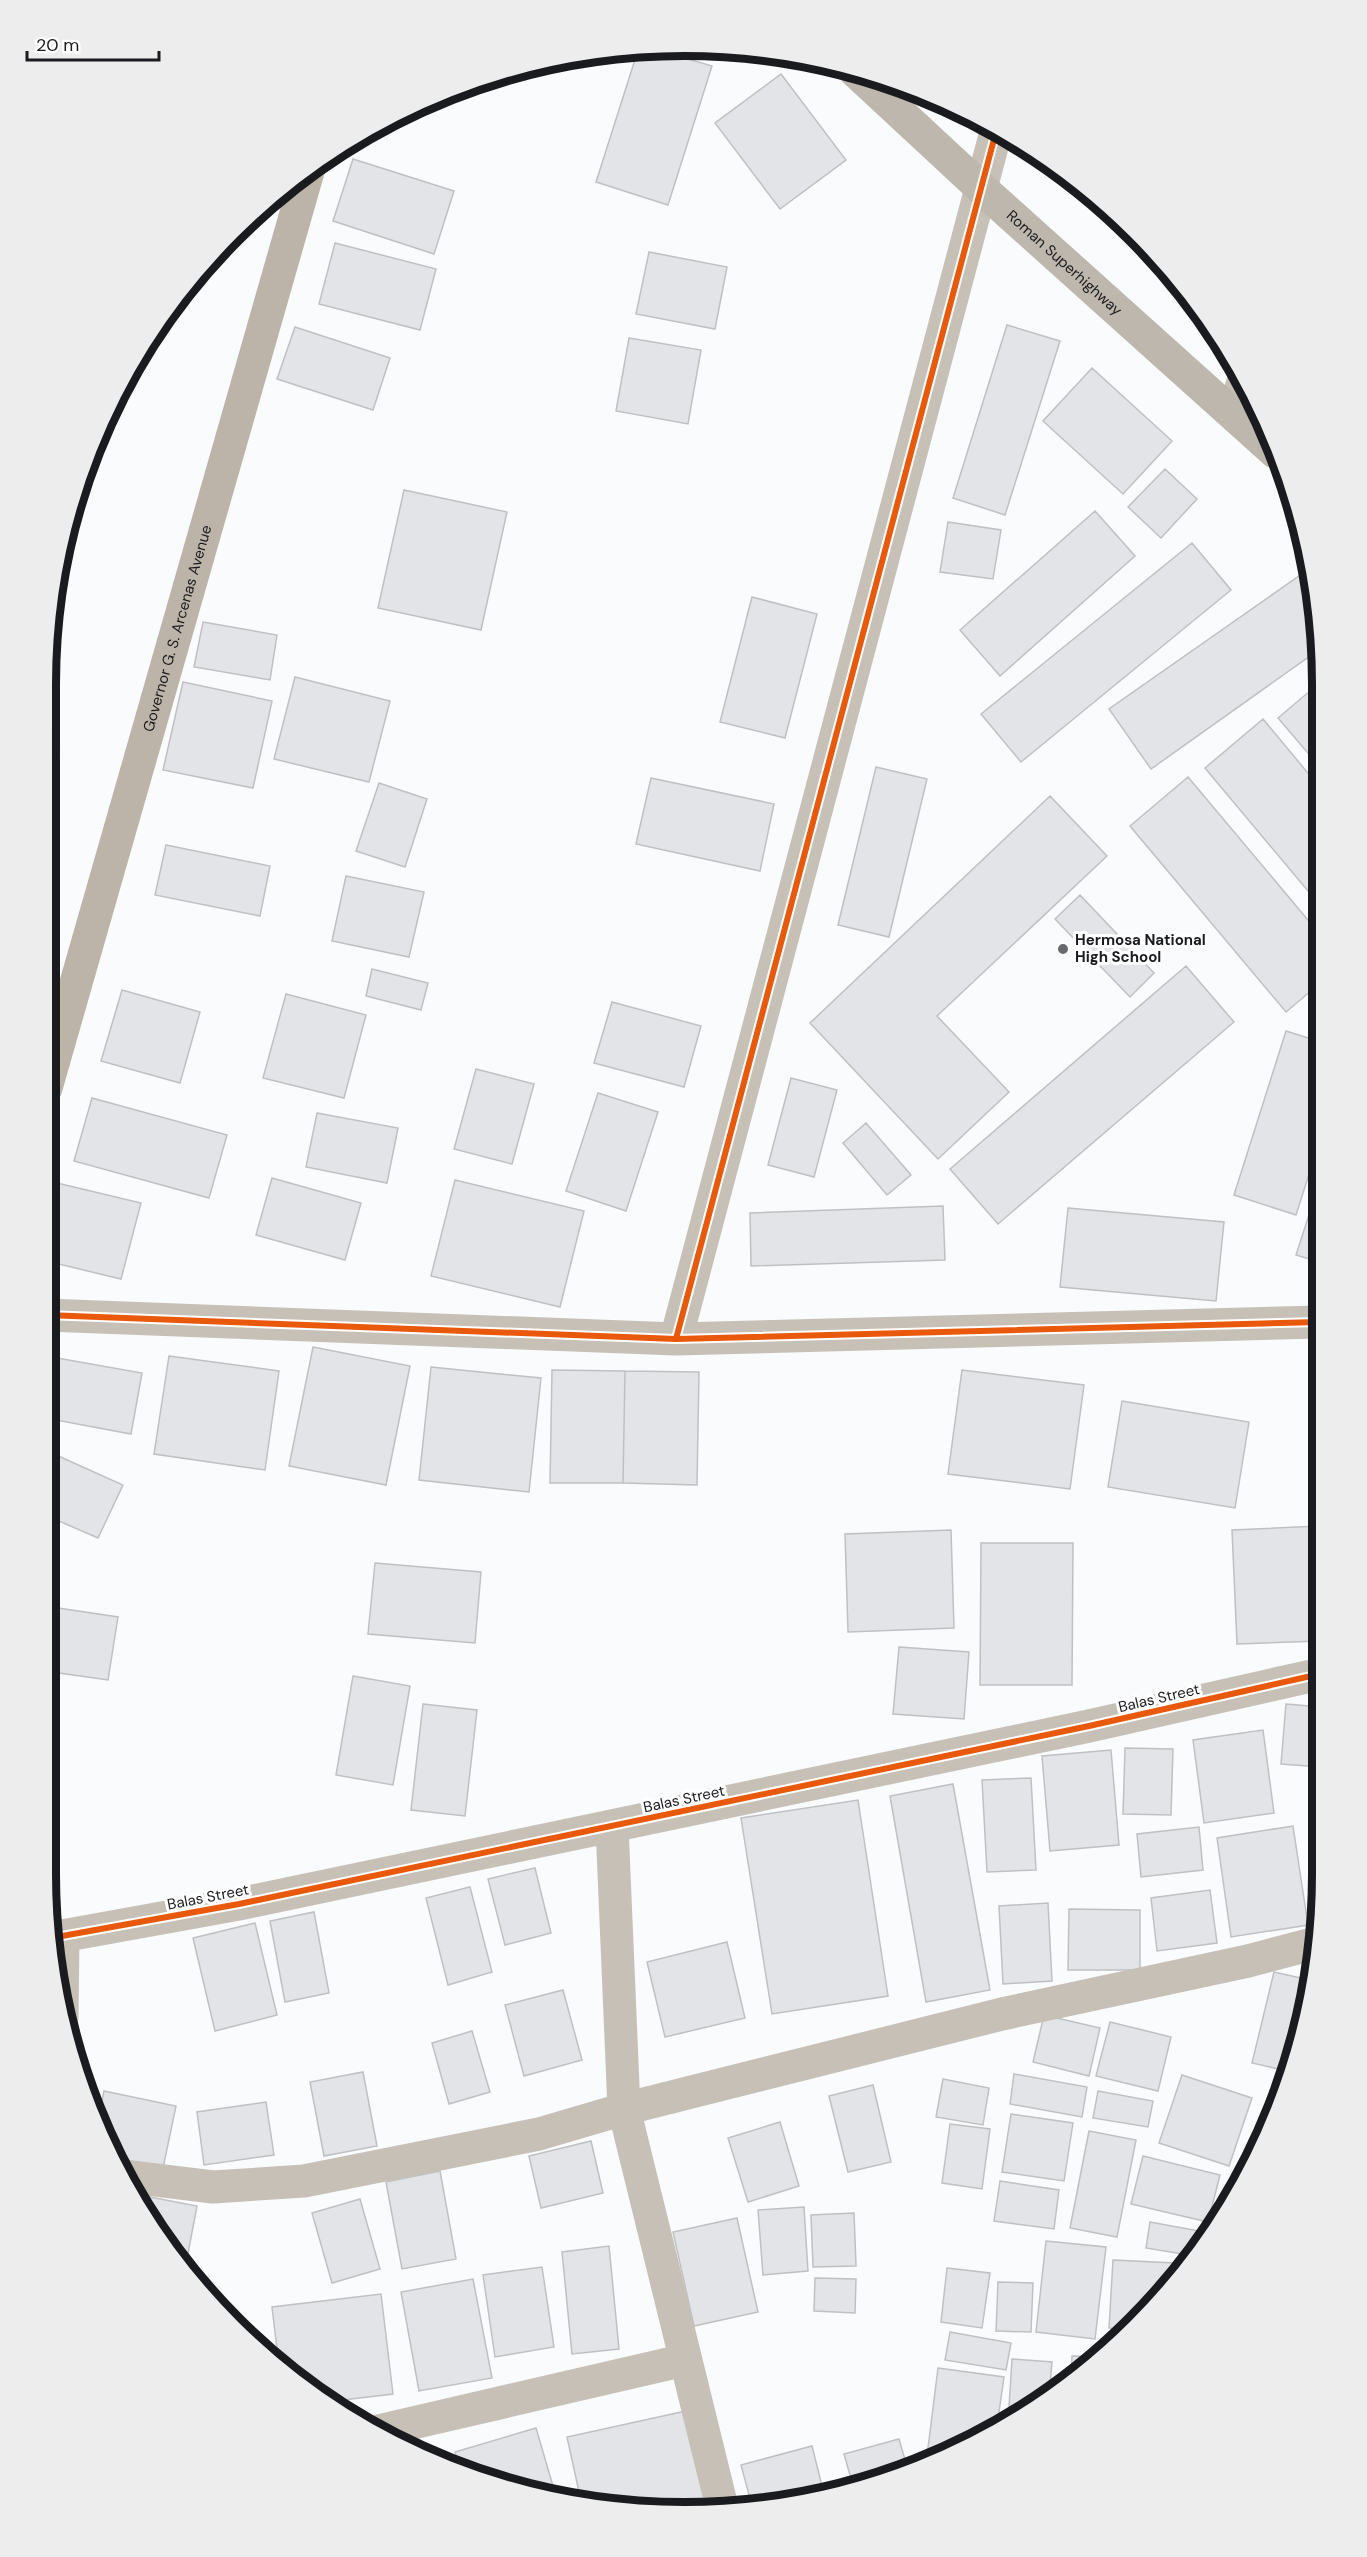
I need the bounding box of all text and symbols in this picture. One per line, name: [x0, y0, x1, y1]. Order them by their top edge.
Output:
scale bar: [27, 24, 159, 62]
text: 20 m: [36, 33, 79, 57]
street label: Roman Superhighway: [1002, 206, 1127, 321]
street label: Governor G. S. Arcenas Avenue: [138, 523, 216, 734]
place label: Hermosa National High School: [1075, 930, 1206, 967]
marker: Hermosa National High School: [1056, 942, 1070, 956]
street label: Balas Street: [1116, 1679, 1202, 1717]
street label: Balas Street: [641, 1781, 727, 1817]
street label: Balas Street: [165, 1879, 251, 1915]

